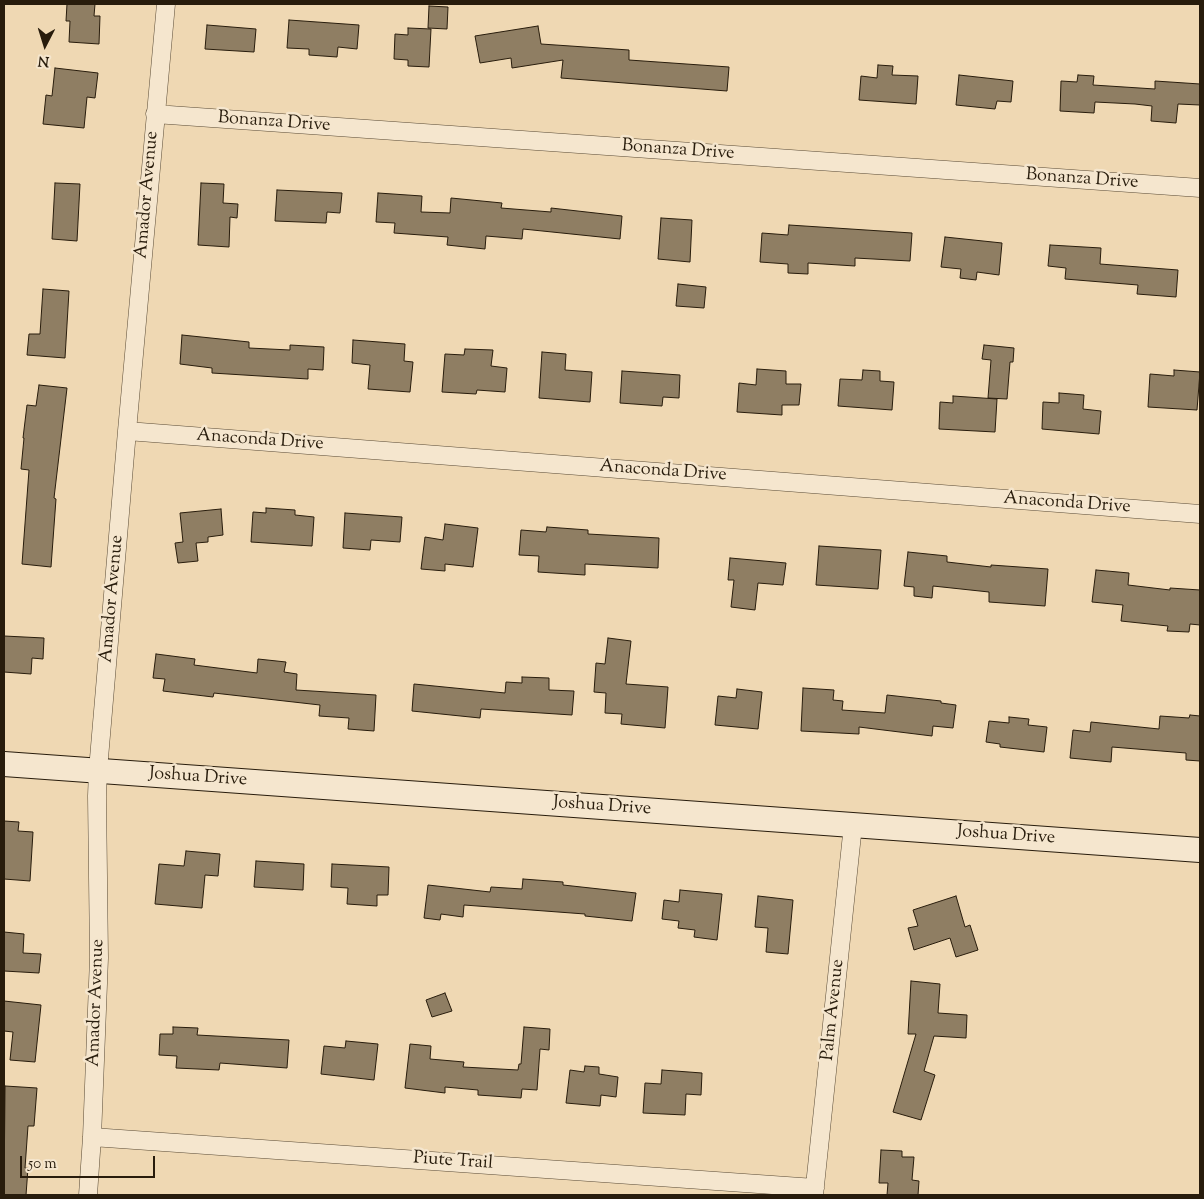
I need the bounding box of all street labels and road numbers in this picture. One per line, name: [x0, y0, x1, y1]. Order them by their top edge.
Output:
street label: Bonanza Drive: [217, 108, 331, 138]
street label: Amador Avenue: [132, 130, 164, 260]
street label: Bonanza Drive: [621, 136, 735, 166]
street label: Bonanza Drive: [1025, 165, 1139, 195]
street label: Anaconda Drive: [196, 426, 324, 456]
street label: Anaconda Drive: [599, 457, 727, 487]
street label: Anaconda Drive: [1003, 489, 1131, 519]
street label: Amador Avenue: [97, 534, 129, 664]
street label: Joshua Drive: [148, 764, 248, 792]
street label: Joshua Drive: [552, 793, 652, 821]
street label: Joshua Drive: [956, 822, 1056, 850]
street label: Amador Avenue: [84, 939, 110, 1067]
street label: Palm Avenue: [818, 958, 850, 1062]
street label: Piute Trail: [412, 1148, 494, 1176]

